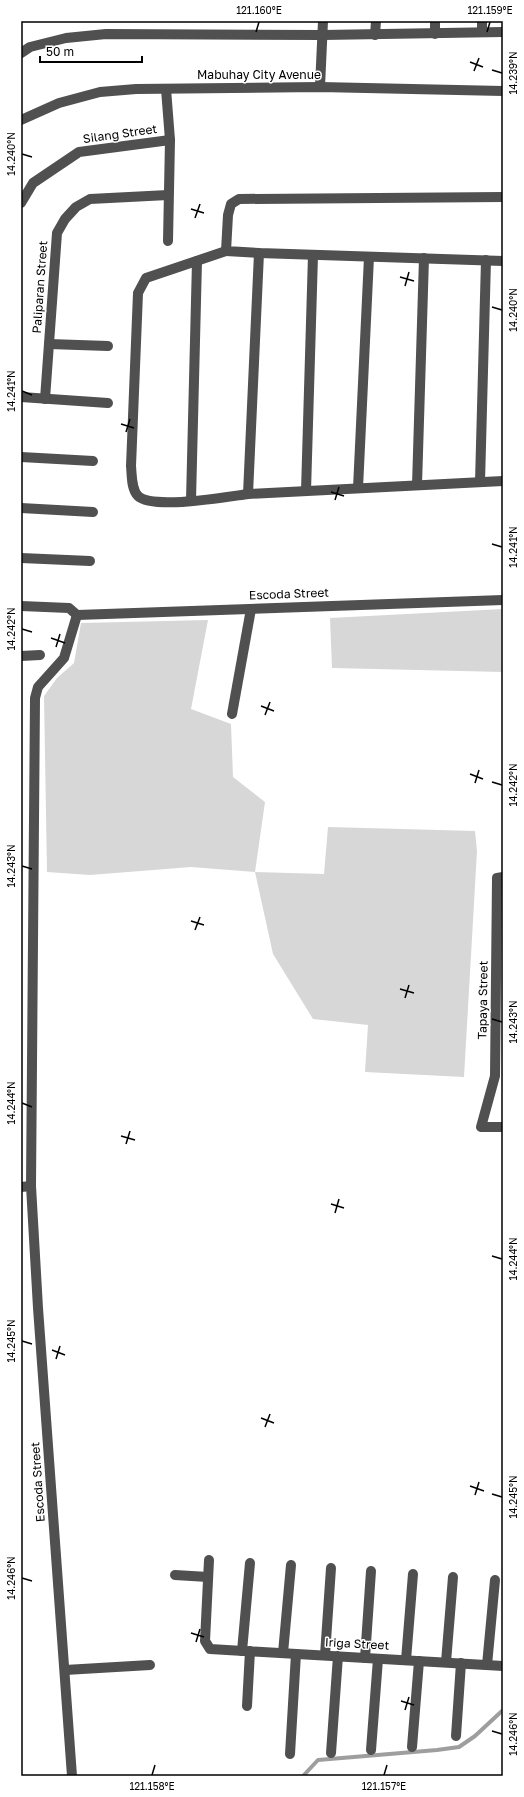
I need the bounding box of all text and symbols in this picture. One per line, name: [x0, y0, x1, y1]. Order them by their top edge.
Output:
text: 121.160°E: [236, 4, 282, 16]
text: 121.159°E: [467, 4, 513, 16]
scale bar: [40, 38, 142, 64]
text: 50 m: [46, 44, 74, 59]
text: 14.239°N: [507, 51, 519, 95]
street label: Mabuhay City Avenue: [197, 67, 321, 82]
street label: Silang Street: [82, 121, 158, 146]
text: 14.240°N: [5, 132, 17, 176]
street label: Paliparan Street: [29, 240, 50, 334]
text: 14.240°N: [507, 288, 519, 332]
text: 14.241°N: [5, 370, 17, 412]
text: 14.241°N: [507, 526, 519, 568]
street label: Escoda Street: [249, 585, 329, 602]
text: 14.242°N: [5, 607, 17, 651]
text: 14.242°N: [507, 763, 519, 807]
text: 14.243°N: [5, 844, 17, 888]
street label: Tapaya Street: [474, 960, 491, 1039]
text: 14.243°N: [507, 1000, 519, 1044]
text: 14.244°N: [5, 1082, 17, 1124]
text: 14.244°N: [507, 1238, 519, 1280]
text: 14.245°N: [5, 1319, 17, 1363]
street label: Escoda Street: [27, 1441, 48, 1523]
text: 14.245°N: [507, 1475, 519, 1519]
text: 14.246°N: [5, 1556, 17, 1600]
street label: Iriga Street: [324, 1634, 390, 1653]
text: 14.246°N: [507, 1712, 519, 1756]
text: 121.158°E: [129, 1780, 175, 1792]
text: 121.157°E: [362, 1780, 406, 1792]

